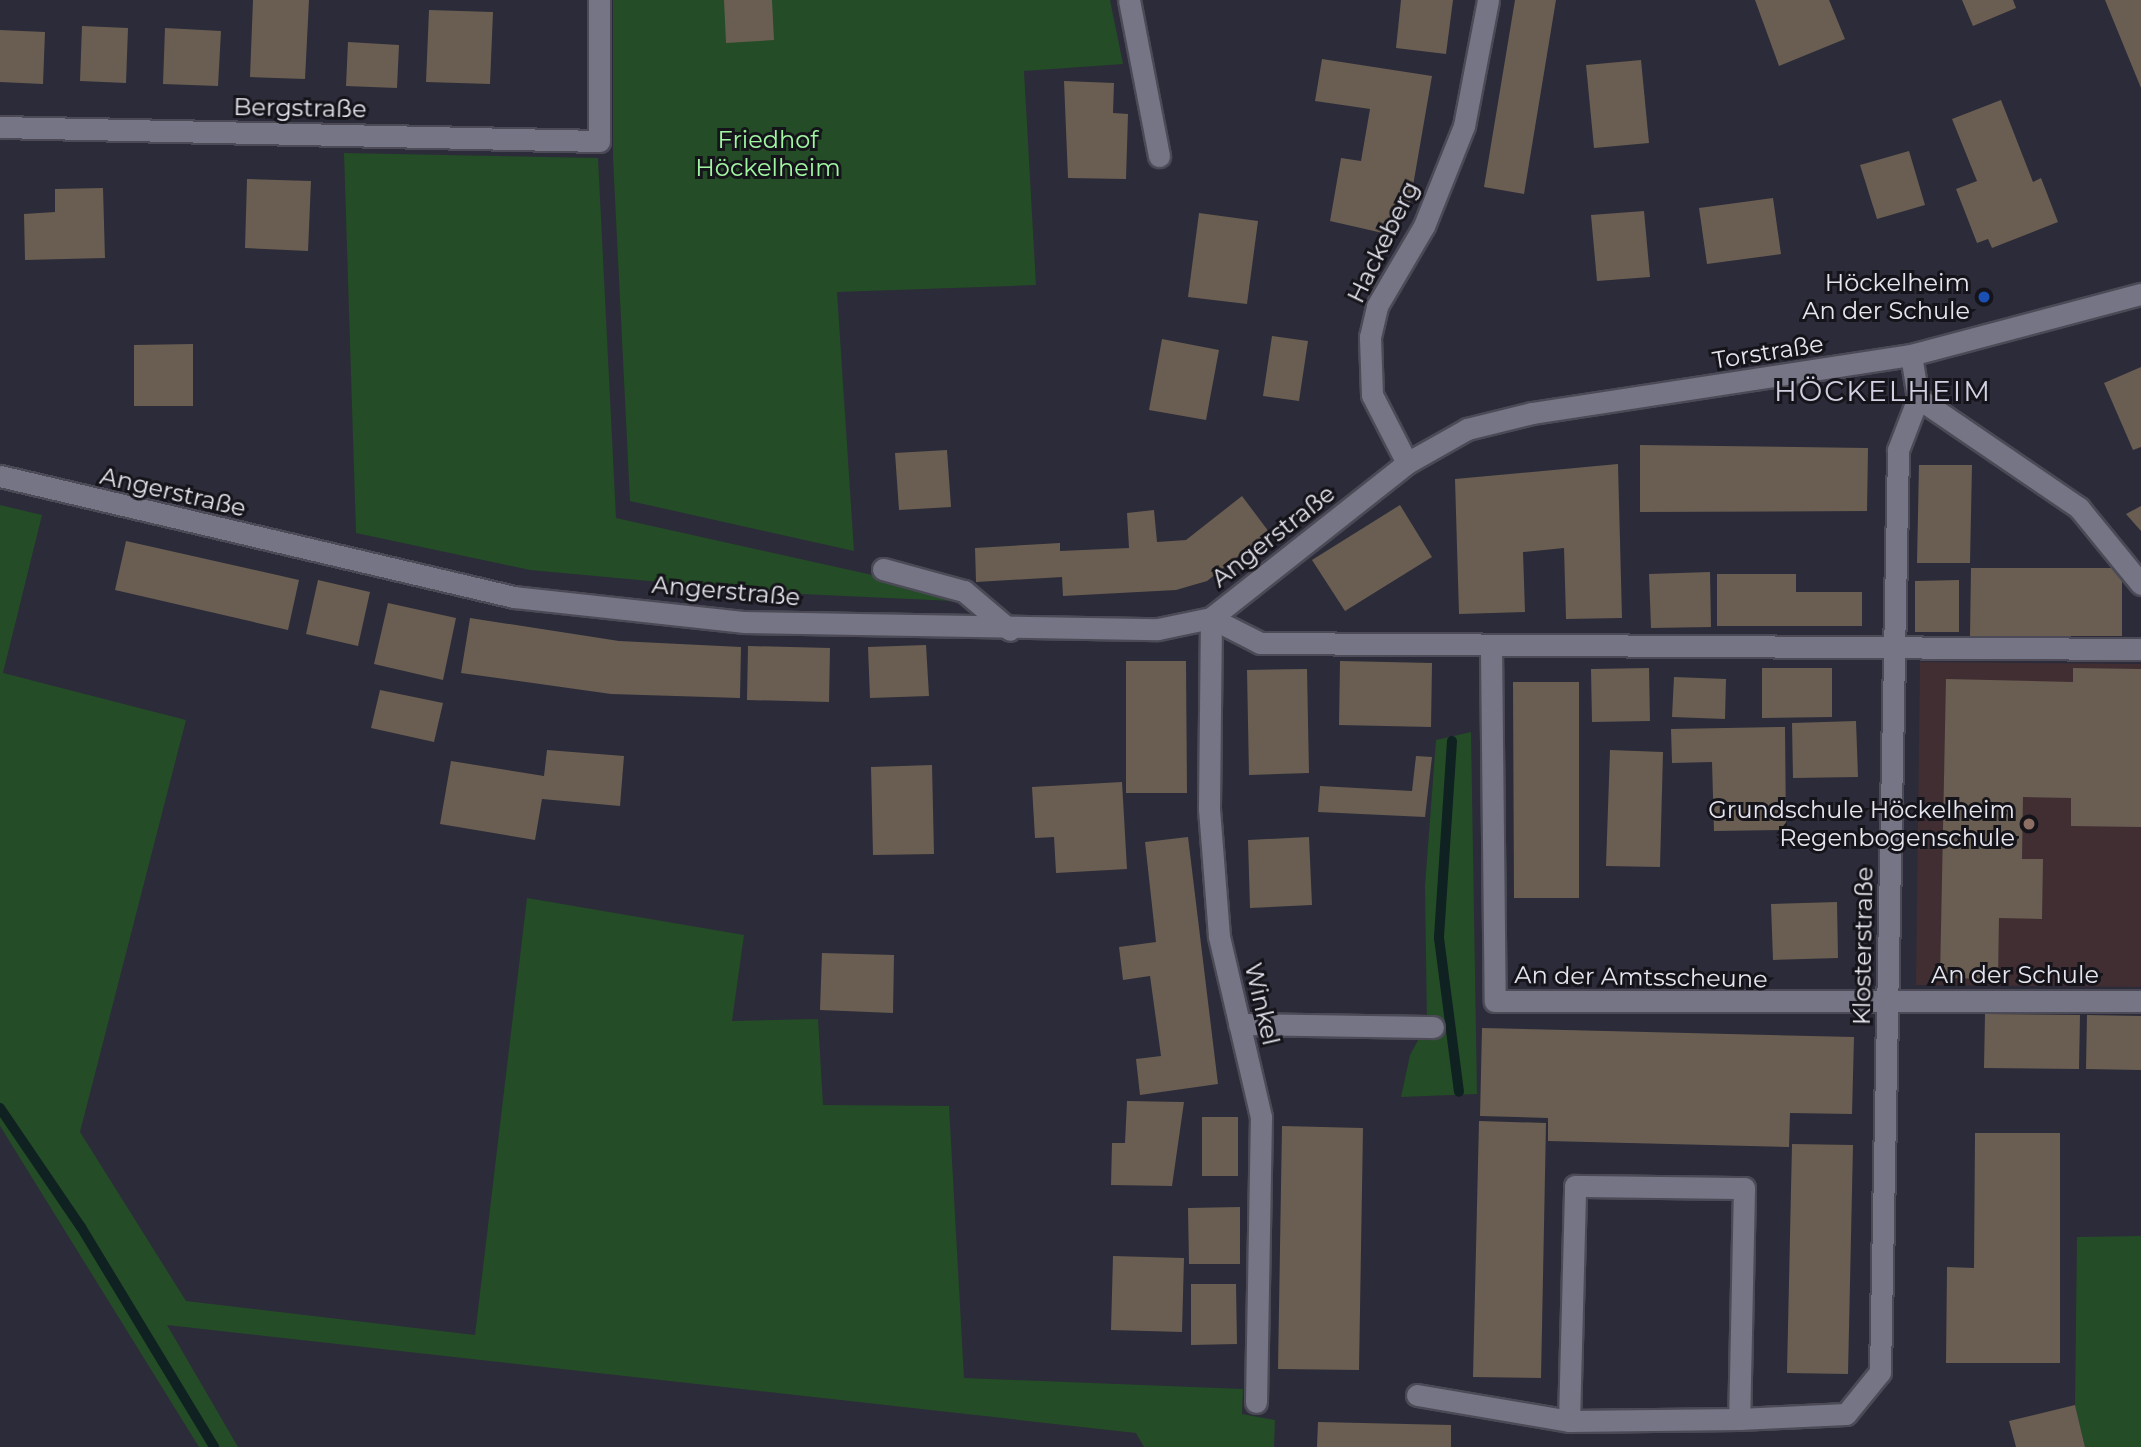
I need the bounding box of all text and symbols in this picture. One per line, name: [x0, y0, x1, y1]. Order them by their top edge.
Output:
street label: Bergstraße: [233, 92, 367, 124]
park label: Friedhof Höckelheim: [695, 126, 841, 182]
street label: Hackeberg: [1341, 176, 1425, 308]
place label: Höckelheim An der Schule: [1802, 269, 1970, 325]
marker: Höckelheim An der Schule: [1976, 289, 1992, 305]
street label: Torstraße: [1711, 329, 1825, 375]
district label: HÖCKELHEIM: [1775, 374, 1991, 408]
street label: Angerstraße: [97, 461, 249, 523]
street label: Angerstraße: [1206, 479, 1340, 593]
street label: Angerstraße: [651, 570, 801, 612]
place label: Grundschule Höckelheim Regenbogenschule: [1708, 796, 2015, 852]
marker: Grundschule Höckelheim Regenbogenschule: [2021, 816, 2037, 832]
street label: Klosterstraße: [1847, 867, 1879, 1025]
street label: Winkel: [1239, 960, 1285, 1048]
street label: An der Amtsscheune: [1514, 960, 1768, 994]
street label: An der Schule: [1931, 961, 2099, 989]

